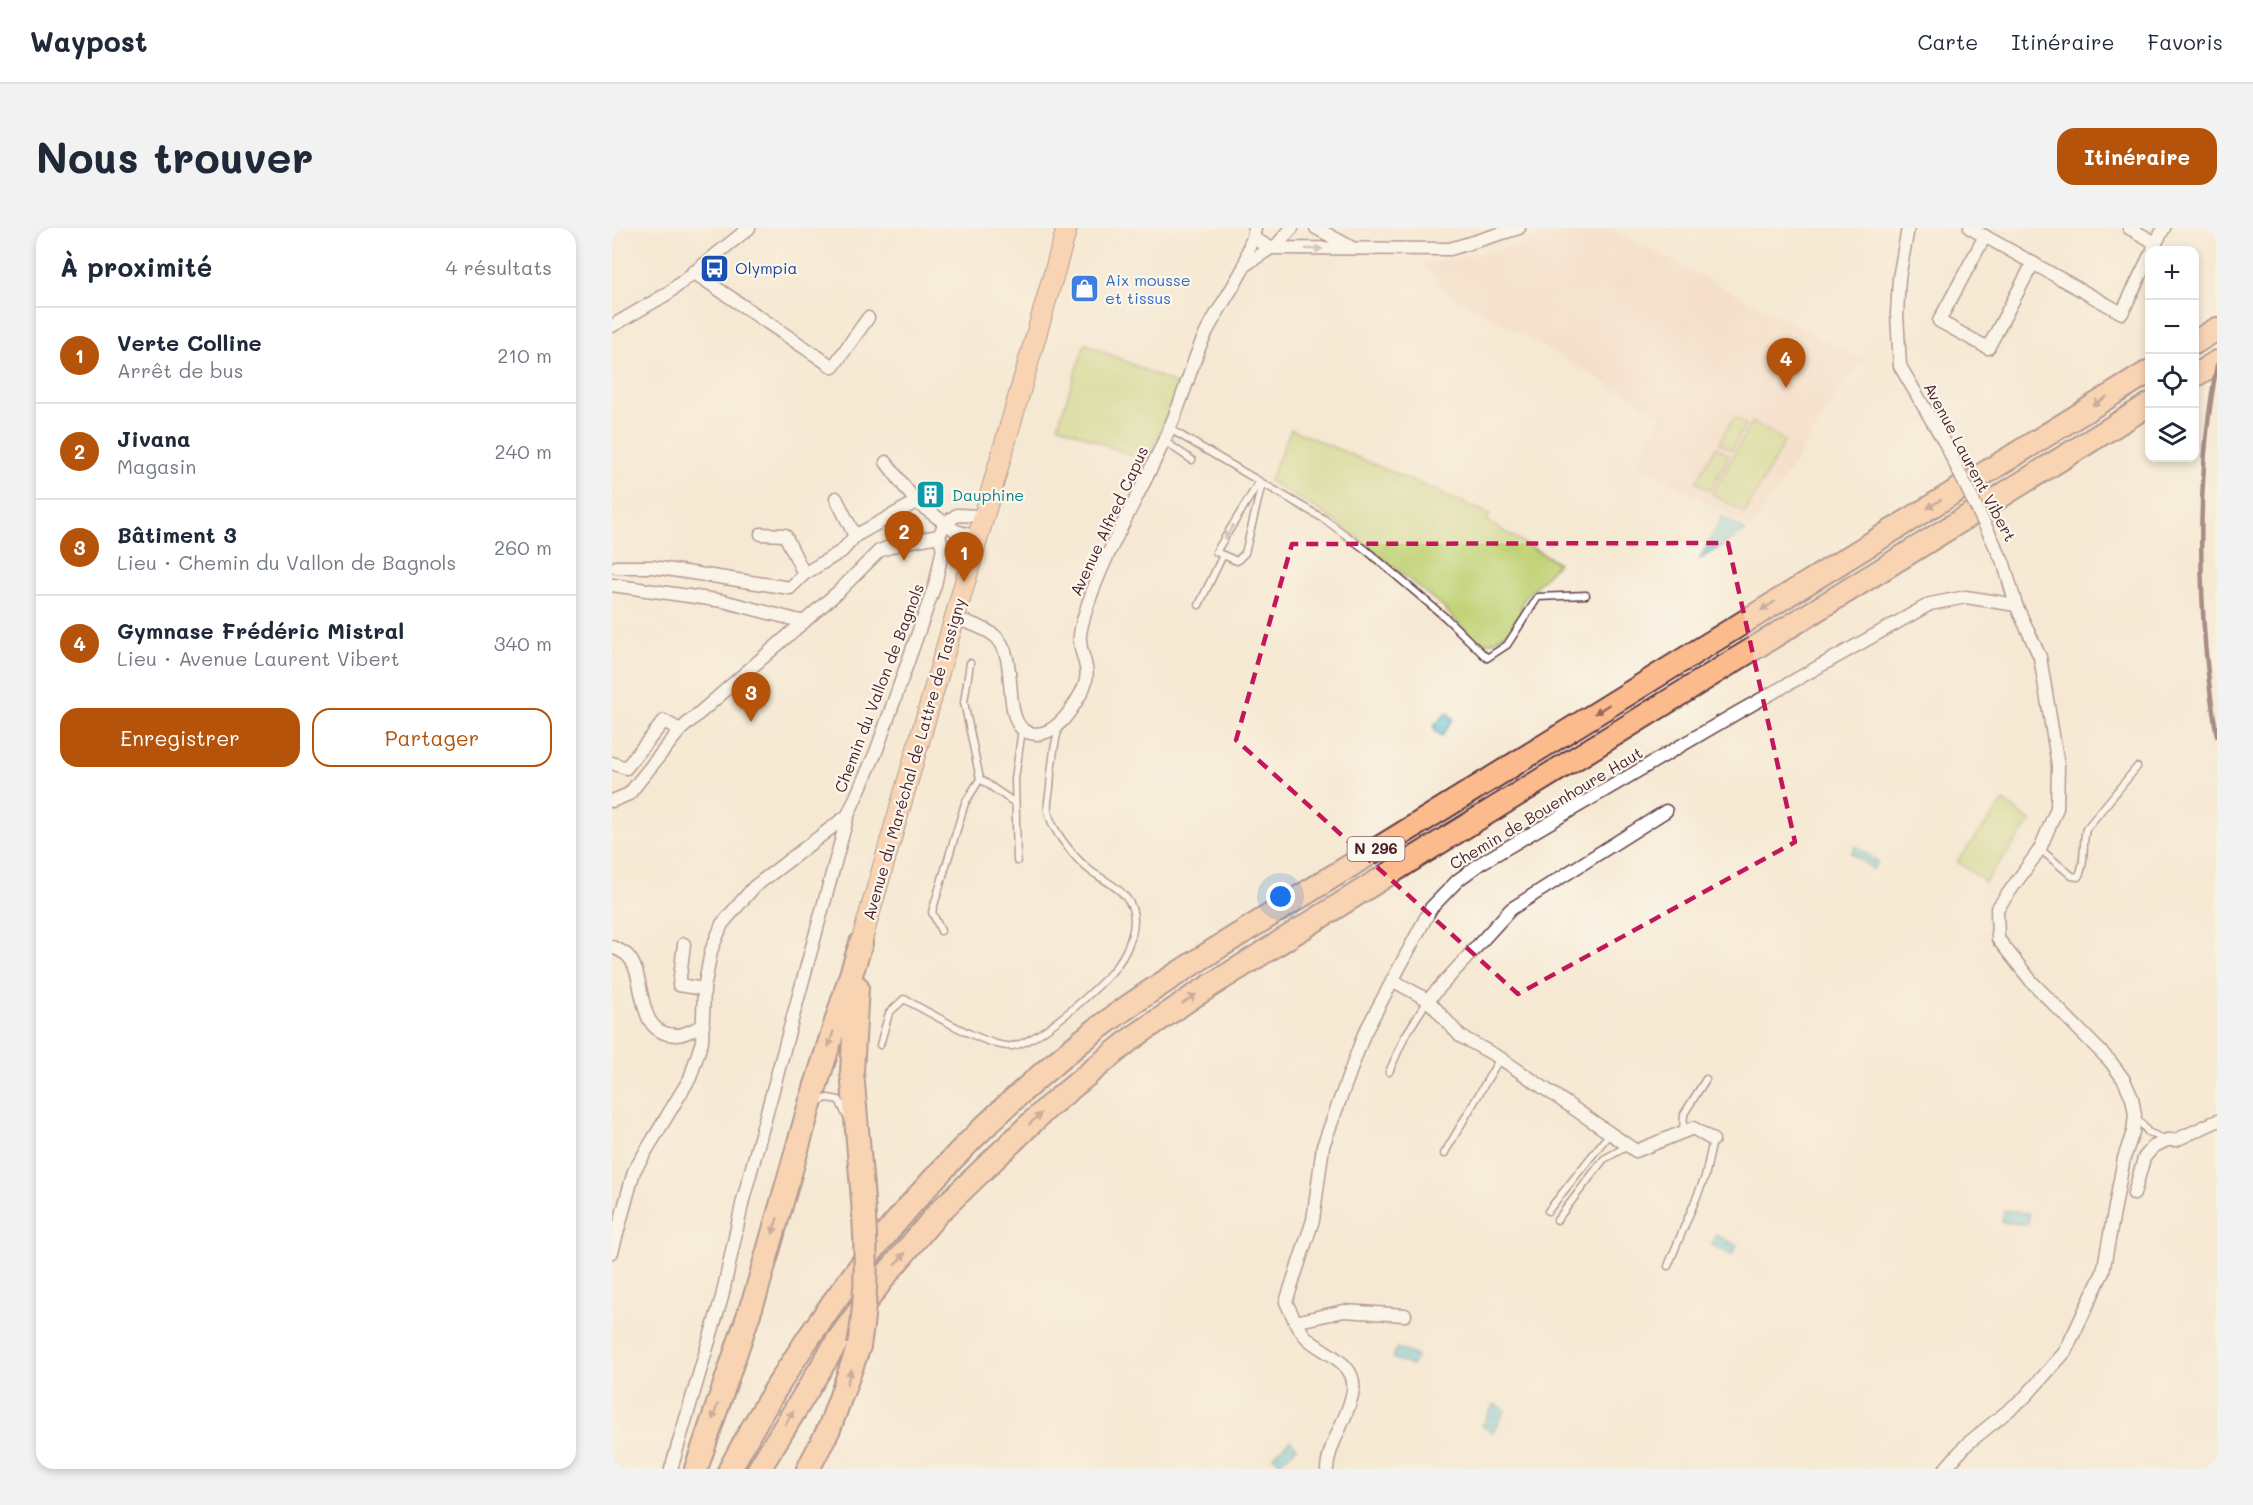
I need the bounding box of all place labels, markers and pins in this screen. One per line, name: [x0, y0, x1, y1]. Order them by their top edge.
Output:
bus stop icon: Olympia: [698, 252, 730, 284]
place label: Olympia: [735, 257, 798, 278]
place label: Aix mousse et tissus: [1105, 269, 1191, 308]
shop icon: Aix mousse et tissus: [1068, 273, 1100, 305]
pin: 4: [1766, 338, 1806, 388]
building icon: Dauphine: [915, 479, 947, 511]
place label: Dauphine: [952, 484, 1024, 505]
pin: 2: [884, 512, 924, 561]
pin: 1: [944, 532, 984, 582]
pin: 3: [732, 672, 770, 722]

